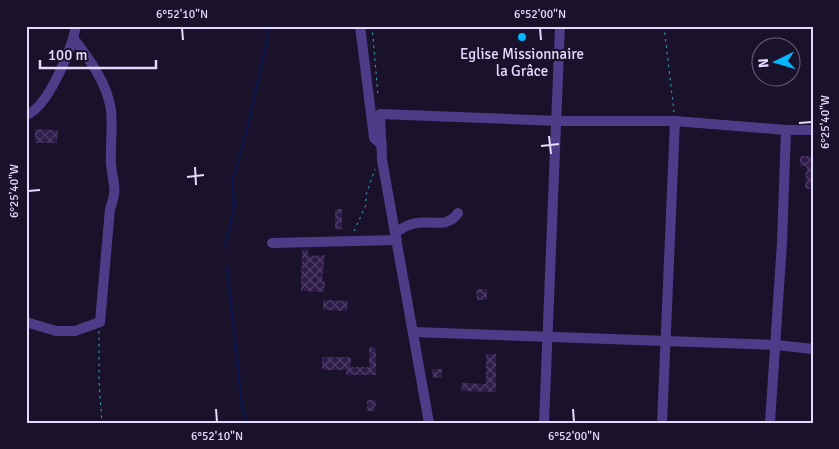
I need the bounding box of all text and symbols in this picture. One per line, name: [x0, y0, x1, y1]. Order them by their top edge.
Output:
text: 6°52'10"N: [156, 7, 208, 22]
text: 6°52'00"N: [514, 7, 566, 22]
marker: Eglise Missionnaire la Grâce: [516, 31, 528, 43]
scale bar: [40, 38, 156, 70]
north arrow: [752, 38, 802, 88]
place label: Eglise Missionnaire la Grâce: [460, 45, 584, 80]
text: 100 m: [48, 46, 88, 64]
text: N: [755, 57, 772, 69]
text: 6°25'40"W: [818, 95, 833, 149]
text: 6°25'40"W: [7, 164, 22, 218]
text: 6°52'10"N: [191, 429, 243, 444]
text: 6°52'00"N: [548, 429, 600, 444]

